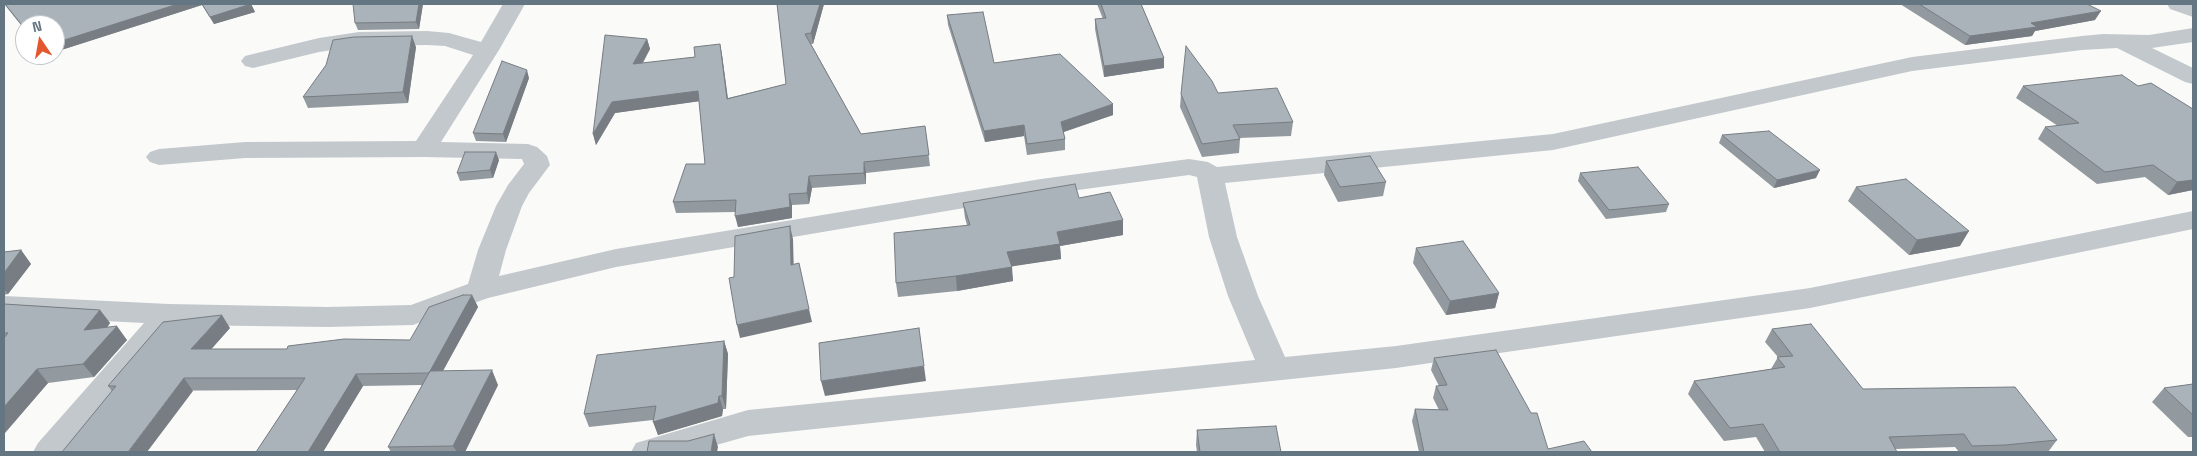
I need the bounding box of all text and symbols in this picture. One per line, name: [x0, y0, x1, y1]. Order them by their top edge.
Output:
north arrow: [15, 15, 65, 65]
text: N: [31, 17, 44, 36]

